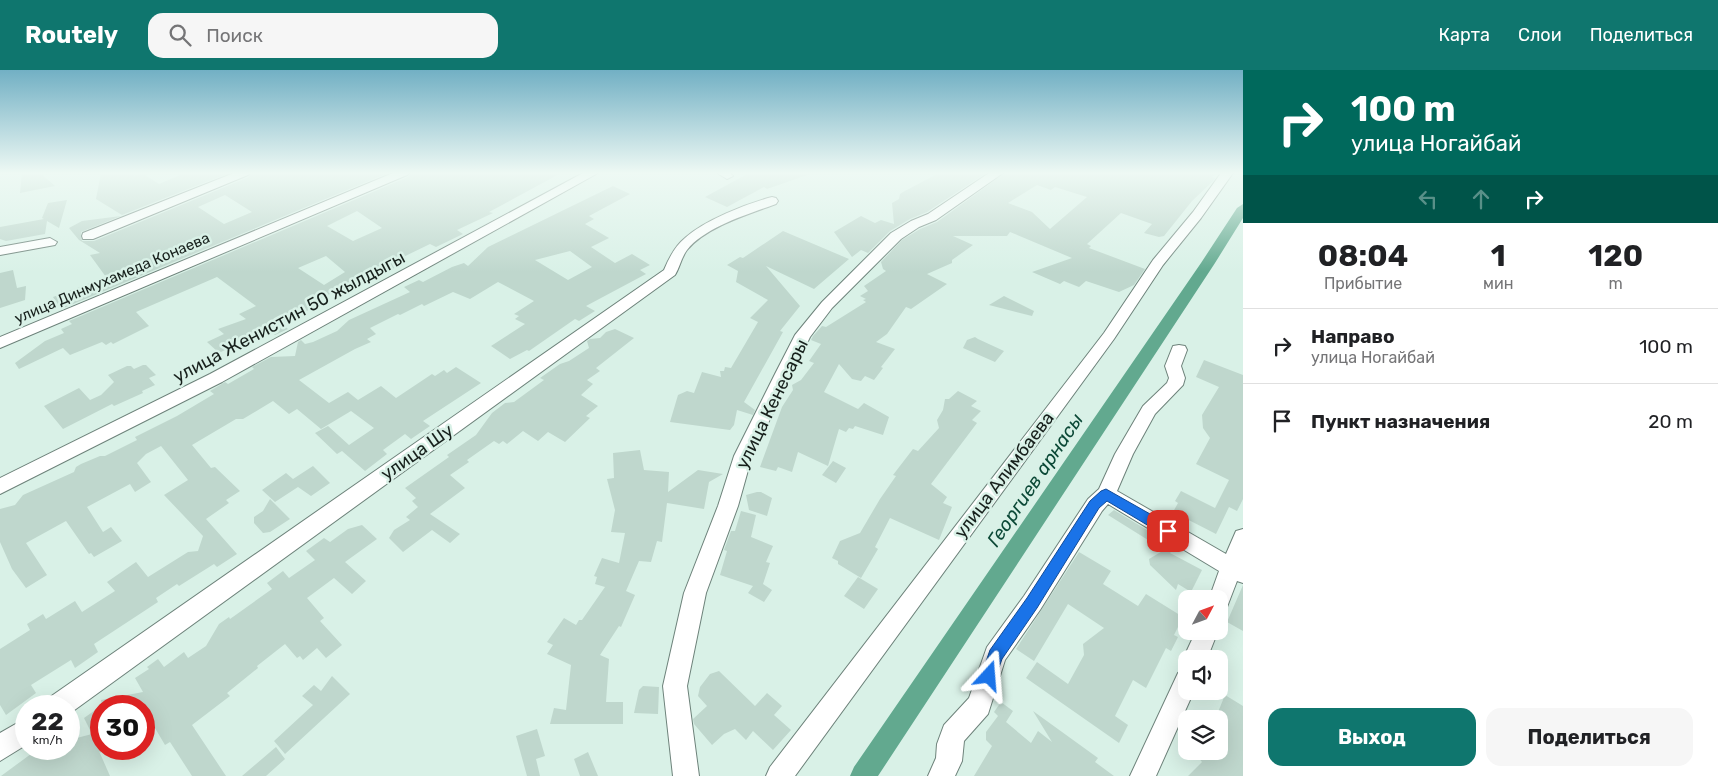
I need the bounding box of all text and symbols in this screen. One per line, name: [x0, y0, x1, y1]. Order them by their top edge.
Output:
search box: [148, 13, 498, 58]
text: Routely: [25, 21, 118, 49]
icon: search: [166, 21, 194, 49]
text: Поиск: [206, 24, 263, 47]
text: Карта: [1439, 24, 1490, 46]
text: Слои: [1518, 24, 1562, 46]
text: Поделиться: [1590, 24, 1693, 46]
text: 100 m: [1351, 88, 1456, 130]
icon: right: [1268, 90, 1333, 155]
text: улица Ногайбай: [1351, 130, 1521, 157]
icon: left: [1414, 185, 1442, 213]
icon: ahead: [1467, 185, 1495, 213]
icon: right: [1520, 185, 1548, 213]
street label: улица Динмухамеда Конаева: [12, 229, 212, 327]
text: 08:04: [1318, 238, 1408, 274]
text: 1: [1491, 238, 1506, 274]
text: 120: [1588, 238, 1643, 274]
street label: улица Женистин 50 жылдыгы: [169, 246, 409, 388]
text: Прибытие: [1324, 274, 1402, 293]
text: мин: [1483, 274, 1513, 293]
text: m: [1609, 274, 1623, 293]
text: Направо: [1311, 325, 1395, 348]
icon: right: [1268, 332, 1296, 360]
text: 100 m: [1639, 335, 1693, 358]
street label: улица Кенесары: [731, 336, 813, 472]
text: улица Ногайбай: [1311, 348, 1435, 367]
icon: arrive: [1268, 407, 1296, 435]
street label: улица Алимбаева: [949, 408, 1059, 542]
water label: Георгиев арнасы: [982, 409, 1088, 551]
text: Пункт назначения: [1311, 410, 1490, 433]
text: 20 m: [1648, 410, 1693, 433]
street label: улица Шу: [377, 419, 458, 485]
pin: [1147, 510, 1189, 552]
icon: arrive: [1154, 517, 1182, 545]
north arrow: [1178, 590, 1228, 640]
map controls: [1178, 590, 1228, 760]
position arrow: [962, 649, 1014, 701]
button: sound: [1178, 650, 1228, 700]
speed limit sign: 30: [90, 695, 155, 760]
text: 22: [31, 707, 64, 736]
button: Выход: [1268, 708, 1476, 766]
button: Поделиться: [1486, 708, 1693, 766]
button: layers: [1178, 710, 1228, 760]
text: km/h: [33, 733, 62, 747]

